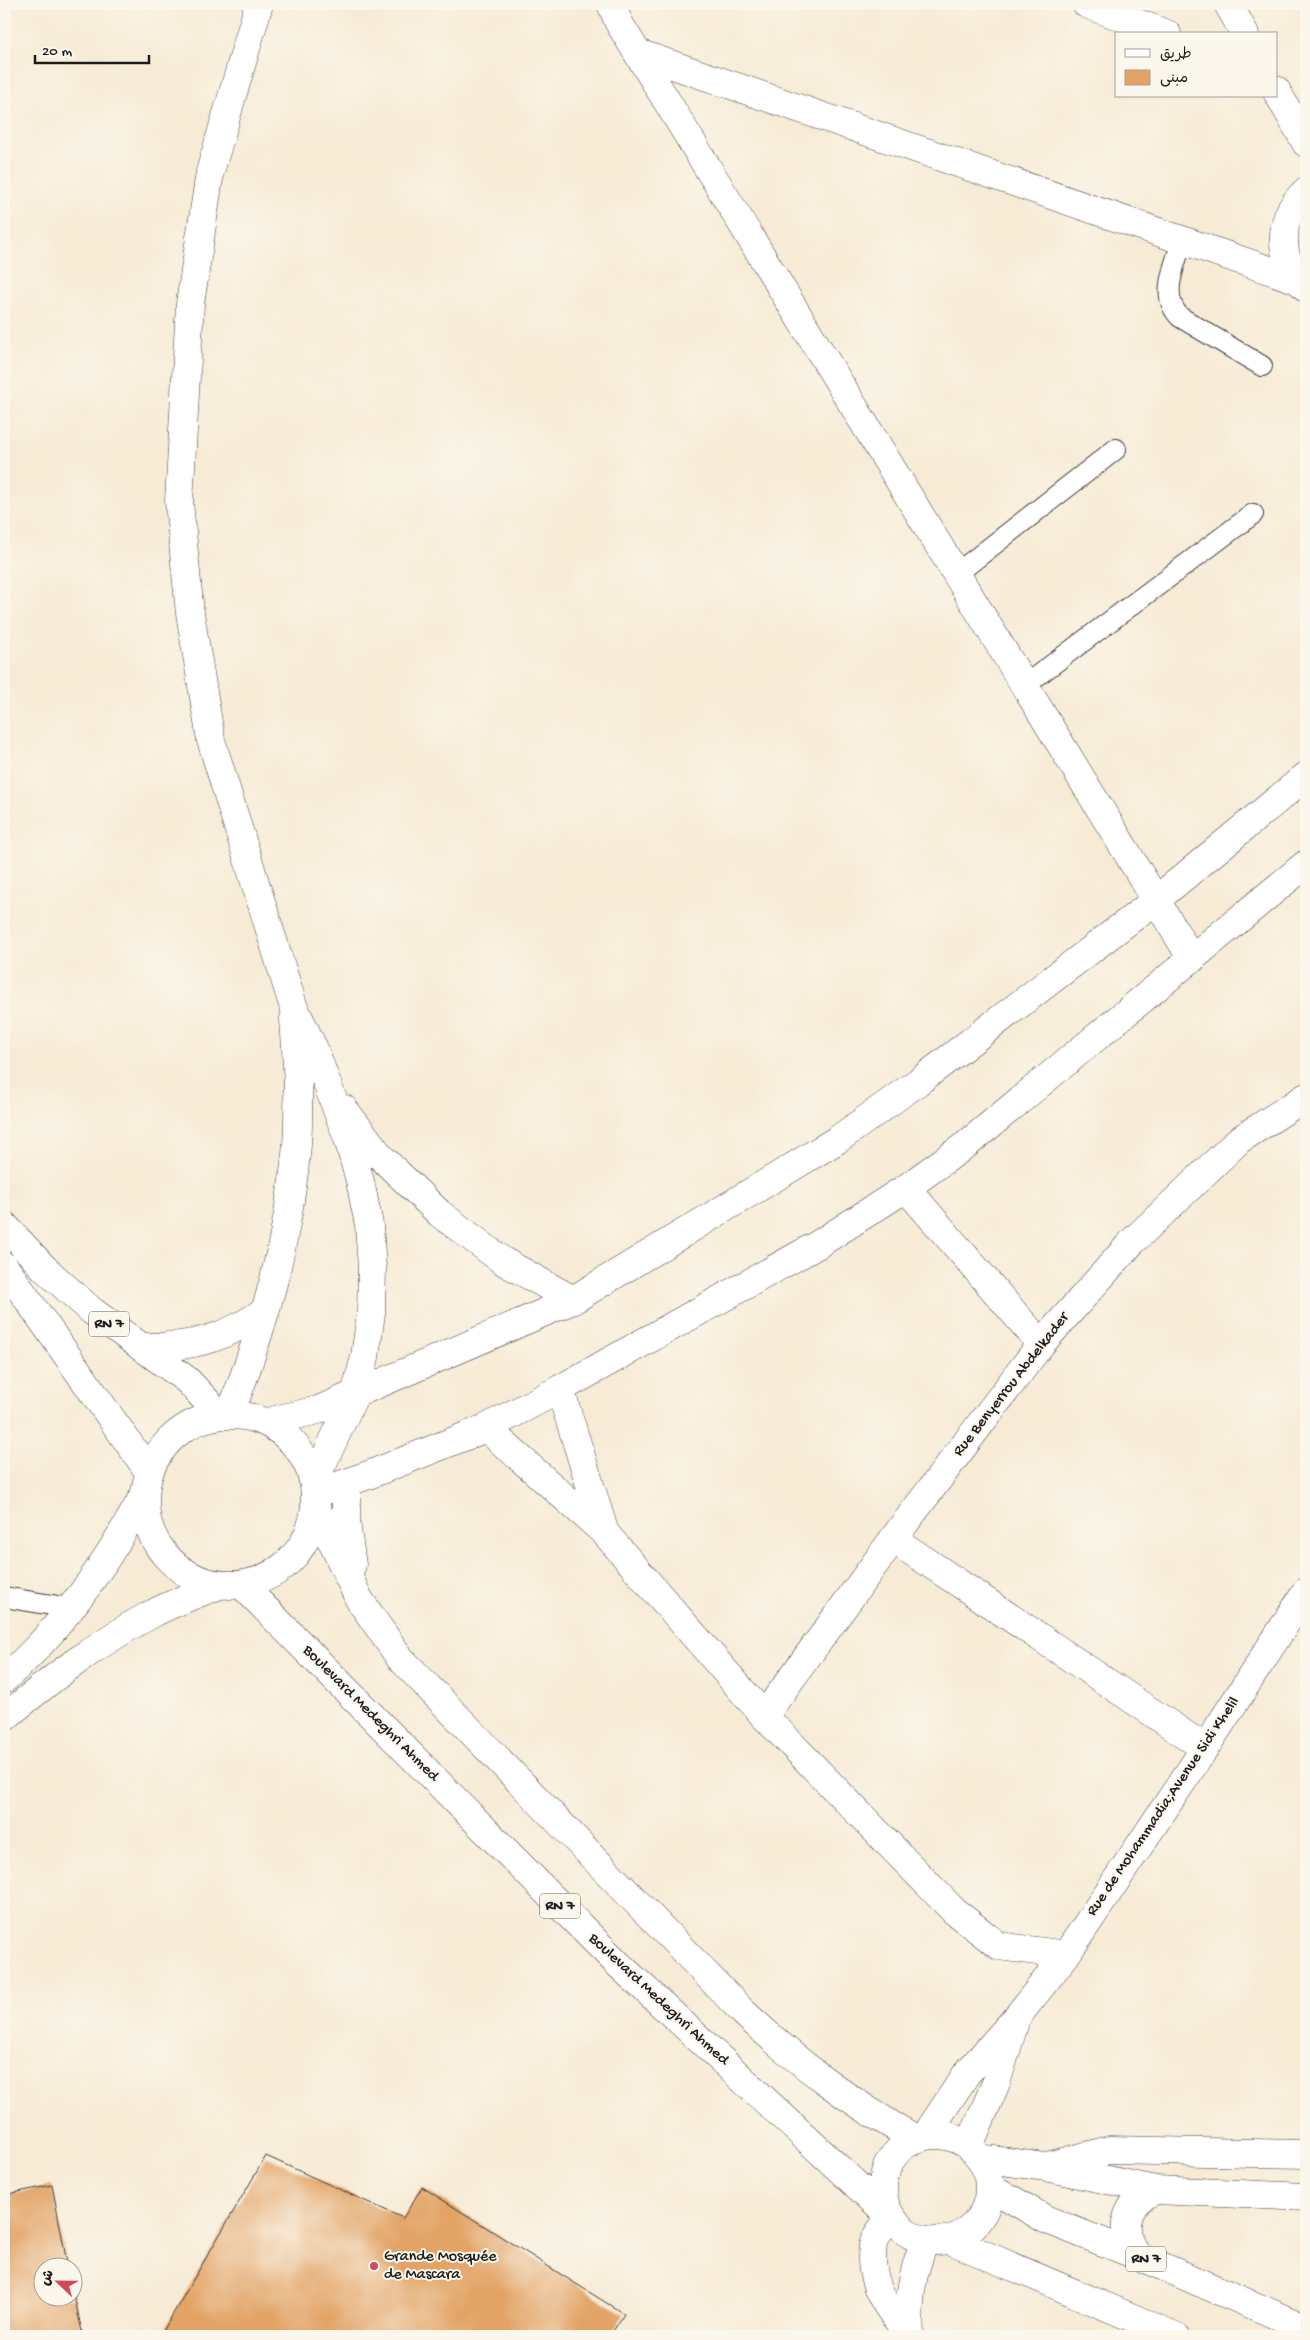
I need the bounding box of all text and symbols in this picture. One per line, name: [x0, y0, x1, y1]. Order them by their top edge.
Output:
scale bar: [35, 32, 149, 64]
legend: [1115, 32, 1278, 98]
text: 20 m: [42, 43, 72, 61]
text: طريق: [1160, 46, 1192, 64]
text: مبنى: [1160, 70, 1188, 88]
street label: Rue Benyerrou Abdelkader: [950, 1308, 1075, 1461]
road number: RN 7: [89, 1312, 129, 1336]
street label: Boulevard Medeghri Ahmed: [297, 1641, 443, 1787]
street label: Rue de Mohammadia;Avenue Sidi Khelil: [1083, 1694, 1245, 1920]
road number: RN 7: [540, 1894, 580, 1918]
street label: Boulevard Medeghri Ahmed: [583, 1929, 733, 2071]
road number: RN 7: [1126, 2246, 1166, 2272]
place label: Grande Mosquée de Mascara: [384, 2248, 497, 2285]
north arrow: [32, 2258, 82, 2308]
marker: Grande Mosquée de Mascara: [368, 2260, 380, 2272]
text: ش: [37, 2268, 59, 2288]

